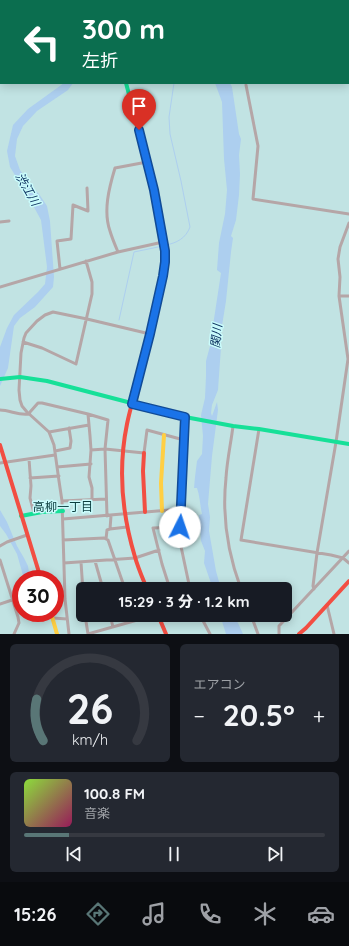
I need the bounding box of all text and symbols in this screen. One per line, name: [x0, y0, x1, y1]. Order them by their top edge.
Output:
text: 300 m: [82, 11, 165, 46]
icon: left: [16, 16, 68, 68]
text: 左折: [82, 49, 118, 72]
pin: [122, 89, 156, 130]
icon: arrive: [128, 95, 150, 117]
water label: 渋江川: [13, 170, 44, 210]
water label: 関川: [207, 321, 225, 349]
district label: 高柳一丁目: [33, 499, 93, 514]
position arrow: [159, 506, 201, 548]
speed limit sign: 30: [12, 570, 64, 622]
text: 15:29 · 3 分 · 1.2 km: [118, 592, 250, 611]
text: エアコン: [194, 676, 246, 692]
text: 26: [66, 682, 113, 734]
text: 20.5°: [223, 696, 295, 734]
text: −: [194, 702, 205, 730]
text: +: [313, 702, 325, 730]
text: km/h: [72, 731, 108, 749]
text: 100.8 FM: [84, 784, 145, 803]
text: 音楽: [84, 805, 110, 821]
icon: previous: [63, 843, 85, 865]
icon: pause: [163, 843, 185, 865]
icon: next: [264, 843, 286, 865]
icon: directions: [84, 900, 112, 928]
icon: music: [140, 900, 168, 928]
icon: phone: [196, 900, 224, 928]
icon: climate: [251, 900, 279, 928]
icon: car: [307, 900, 335, 928]
text: 15:26: [14, 903, 56, 926]

